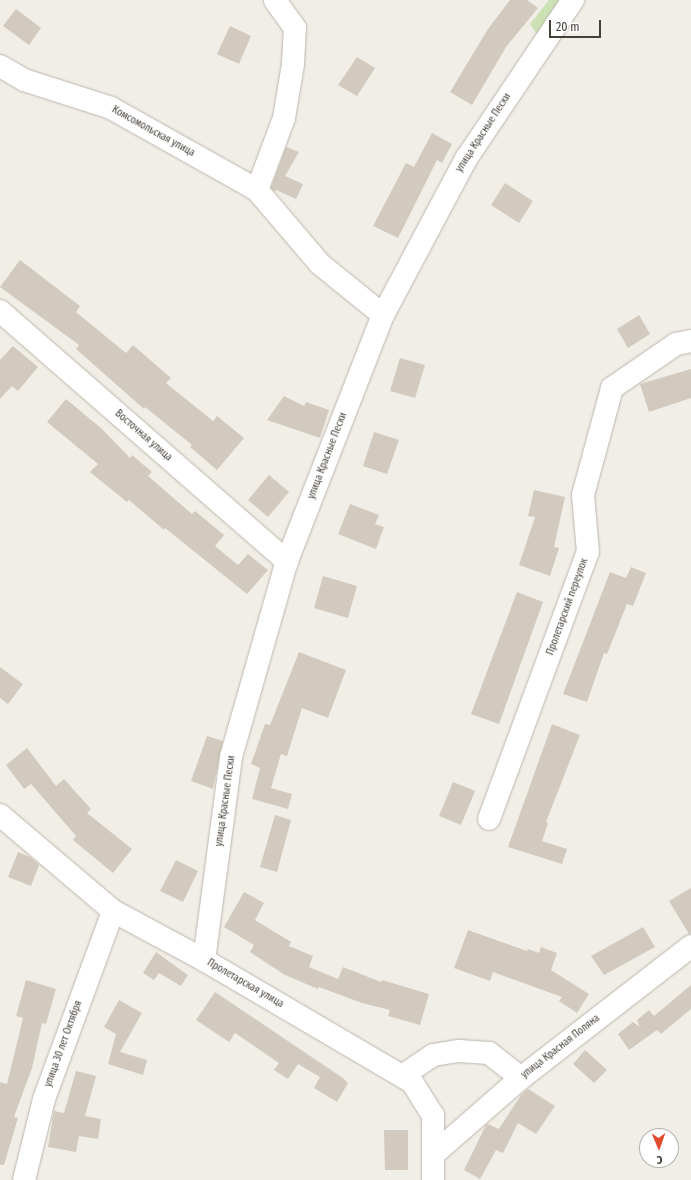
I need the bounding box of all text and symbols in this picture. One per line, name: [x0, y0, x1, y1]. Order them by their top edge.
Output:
scale bar: [551, 12, 603, 38]
text: 20 m: [556, 20, 580, 34]
street label: улица Красные Пески: [454, 91, 514, 175]
street label: Комсомольская улица: [109, 104, 197, 160]
street label: Восточная улица: [112, 408, 174, 464]
street label: улица Красные Пески: [306, 411, 350, 501]
street label: Пролетарский переулок: [545, 557, 591, 657]
street label: улица Красные Пески: [214, 755, 238, 847]
street label: Пролетарская улица: [205, 957, 285, 1011]
street label: улица 30 лет Октября: [43, 999, 85, 1089]
street label: улица Красная Поляна: [519, 1013, 603, 1081]
north arrow: [639, 1128, 679, 1168]
text: С: [656, 1153, 663, 1166]

